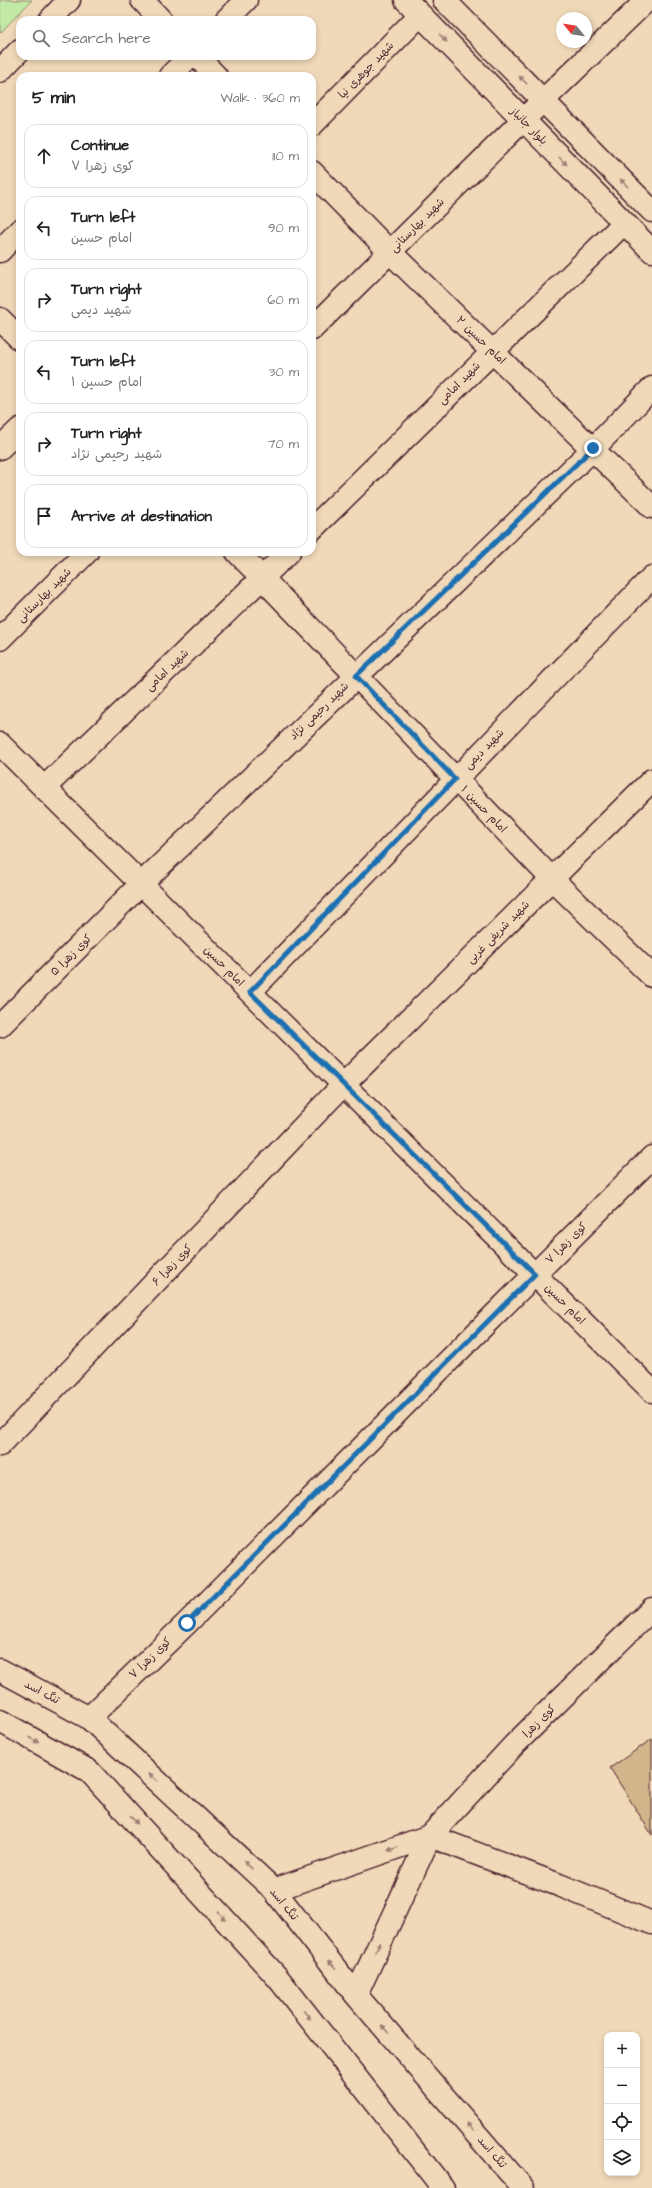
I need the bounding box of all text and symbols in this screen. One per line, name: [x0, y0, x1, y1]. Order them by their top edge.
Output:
north arrow: [556, 12, 592, 48]
search box: [16, 16, 316, 60]
icon: search: [30, 27, 52, 49]
text: Search here: [62, 28, 151, 49]
one-way arrow: [438, 33, 448, 43]
street label: شهید جوهری نیا: [335, 38, 397, 102]
one-way arrow: [519, 75, 528, 85]
text: 5 min: [32, 86, 75, 110]
text: Walk · 360 m: [221, 89, 300, 107]
street label: بلوار جانباز: [506, 103, 551, 148]
text: Continue: [71, 135, 129, 156]
icon: ahead: [33, 145, 55, 167]
text: 110 m: [272, 147, 299, 165]
one-way arrow: [558, 156, 568, 166]
text: کوی زهرا ۷: [71, 157, 134, 175]
one-way arrow: [619, 178, 629, 188]
street label: شهید بهارستانی: [387, 195, 447, 255]
text: Turn left: [71, 207, 135, 228]
icon: left: [33, 217, 55, 239]
text: 90 m: [268, 219, 299, 237]
text: امام حسین: [71, 229, 132, 247]
text: Turn right: [71, 279, 142, 300]
icon: right: [33, 289, 55, 311]
text: 60 m: [267, 291, 299, 309]
text: شهید دیمی: [71, 301, 131, 319]
street label: امام حسین ۲: [452, 313, 509, 368]
text: Turn left: [71, 351, 135, 372]
street label: شهید امامی: [434, 358, 484, 408]
icon: left: [33, 361, 55, 383]
text: 30 m: [269, 363, 299, 381]
text: امام حسین ۱: [71, 373, 142, 391]
text: Turn right: [71, 423, 142, 444]
icon: right: [33, 433, 55, 455]
text: 70 m: [267, 435, 299, 453]
route end: [584, 439, 602, 457]
text: شهید رحیمی نژاد: [71, 445, 162, 463]
icon: arrive: [33, 505, 55, 527]
text: Arrive at destination: [71, 506, 212, 527]
street label: شهید بهارستانی: [14, 565, 74, 625]
street label: شهید امامی: [142, 646, 192, 694]
street label: شهید رحیمی نژاد: [286, 679, 352, 743]
street label: شهید دیمی: [461, 725, 507, 773]
street label: امام حسین ۱: [457, 782, 510, 837]
street label: شهید شریفی غربی: [463, 897, 533, 967]
street label: کوی زهرا ۵: [47, 931, 95, 979]
street label: امام حسین: [200, 942, 248, 990]
street label: کوی زهرا ۷: [542, 1219, 590, 1267]
street label: کوی زهرا ۶: [149, 1241, 196, 1289]
street label: امام حسین: [541, 1280, 589, 1328]
route start: [178, 1614, 196, 1632]
street label: کوی زهرا ۷: [126, 1634, 175, 1682]
street label: تنگ اسد: [22, 1676, 63, 1708]
street label: کوی زهرا: [519, 1701, 559, 1741]
one-way arrow: [28, 1736, 40, 1743]
one-way arrow: [148, 1772, 158, 1782]
one-way arrow: [129, 1816, 138, 1825]
one-way arrow: [386, 1846, 398, 1852]
one-way arrow: [243, 1861, 253, 1870]
street label: تنگ اسد: [266, 1885, 302, 1924]
one-way arrow: [217, 1911, 226, 1921]
one-way arrow: [375, 1941, 381, 1952]
one-way arrow: [328, 1959, 336, 1970]
one-way arrow: [302, 2009, 311, 2020]
one-way arrow: [381, 2023, 390, 2034]
map controls: [604, 2032, 640, 2176]
button: +: [604, 2032, 640, 2068]
button: −: [604, 2068, 640, 2104]
button: locate: [604, 2104, 640, 2140]
one-way arrow: [466, 2121, 475, 2132]
street label: تنگ اسد: [474, 2133, 511, 2172]
button: layers: [604, 2140, 640, 2176]

